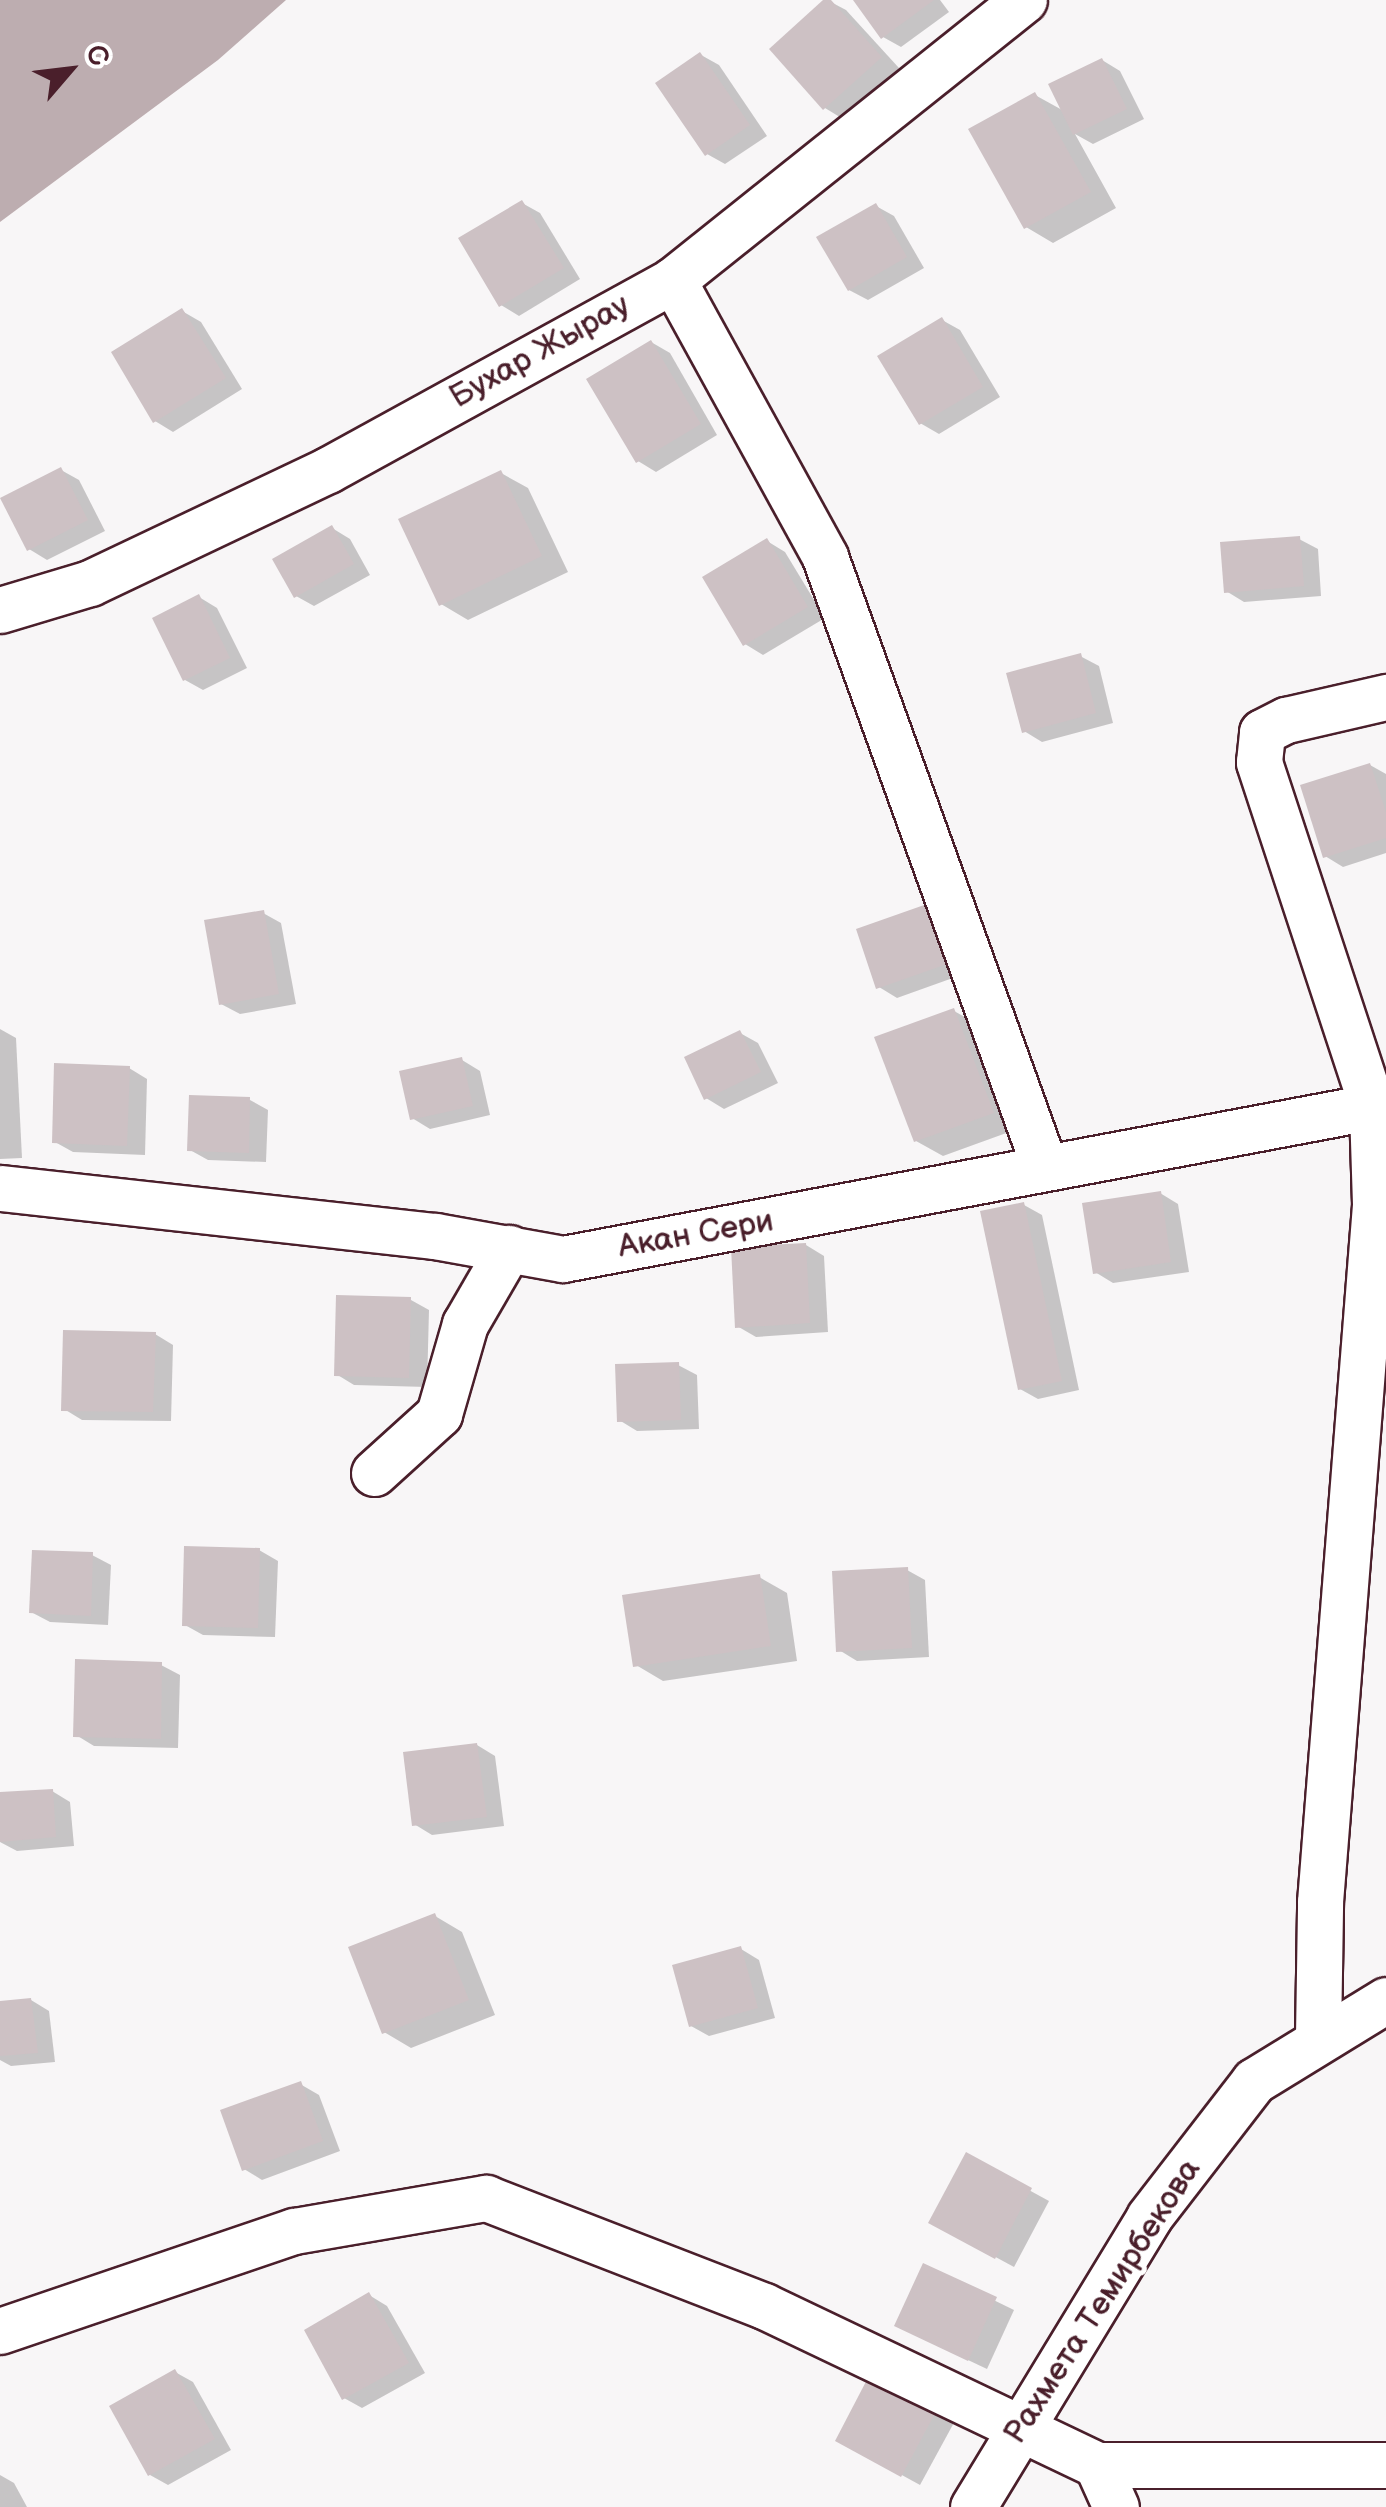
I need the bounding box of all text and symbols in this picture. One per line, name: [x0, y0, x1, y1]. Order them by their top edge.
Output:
north arrow: [20, 20, 120, 120]
text: С: [78, 39, 116, 72]
street label: Бухар Жырау: [443, 287, 637, 417]
street label: Акан Сери: [615, 1202, 777, 1268]
street label: Рахмета Темирбекова: [997, 2152, 1209, 2452]

